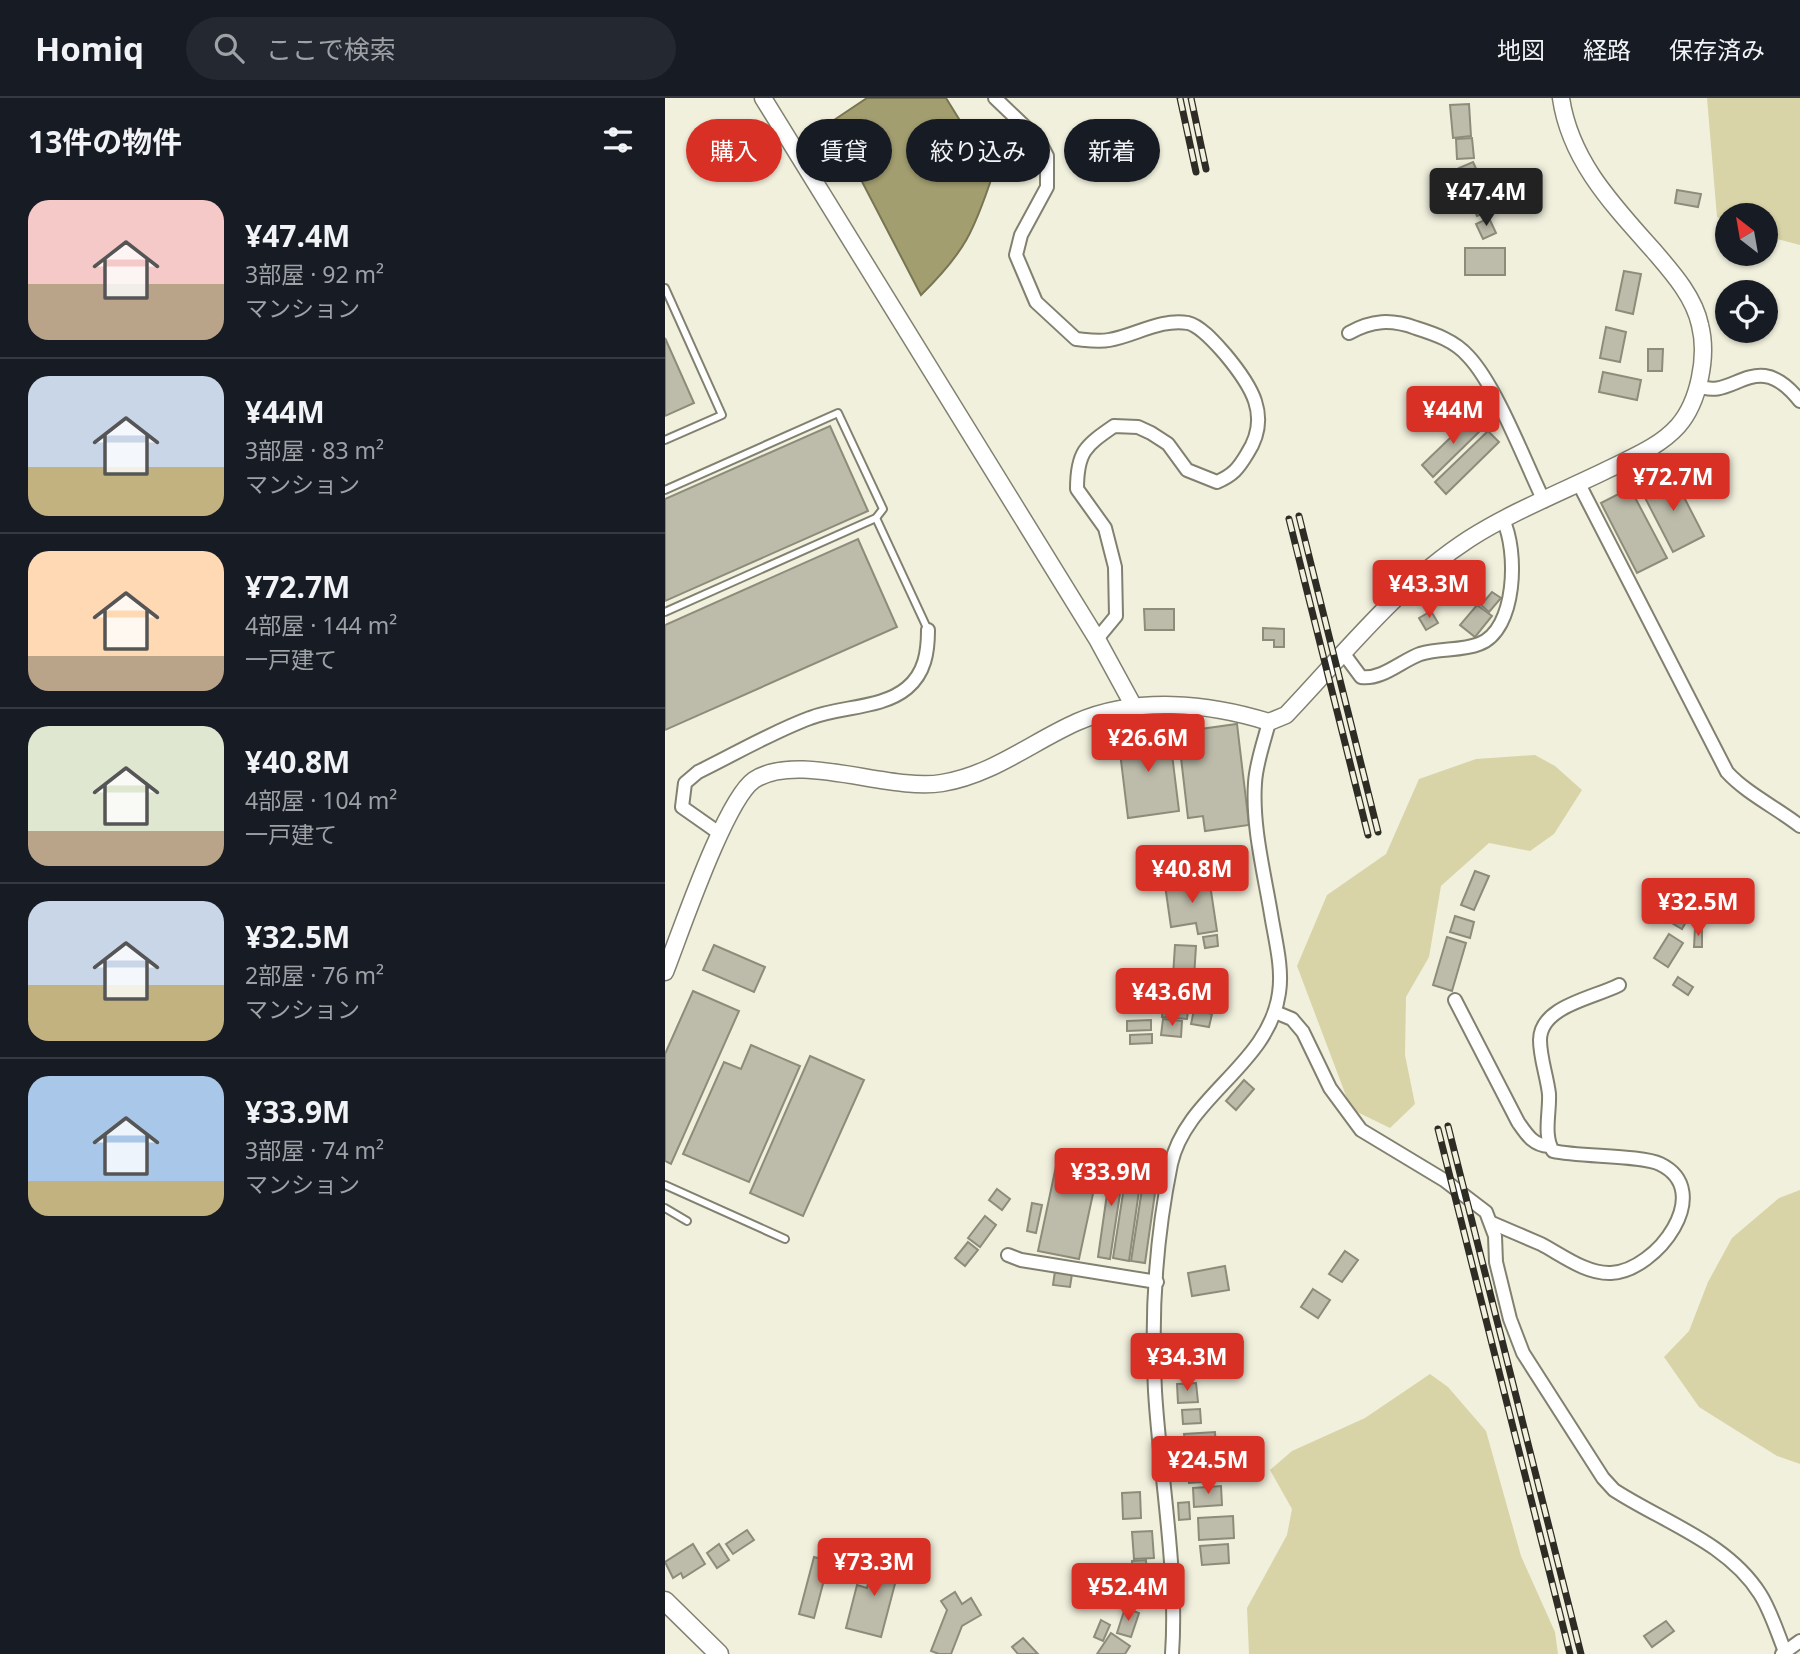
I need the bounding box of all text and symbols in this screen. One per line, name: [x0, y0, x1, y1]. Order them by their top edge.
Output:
search box: [186, 17, 676, 80]
text: Homiq: [35, 26, 144, 71]
icon: search: [210, 29, 248, 67]
text: ここで検索: [266, 31, 396, 67]
text: 地図: [1497, 33, 1545, 66]
text: 経路: [1583, 33, 1631, 66]
text: 保存済み: [1669, 33, 1765, 66]
chip: 購入: [686, 119, 782, 182]
chip: 賃貸: [796, 119, 892, 182]
chip: 絞り込み: [906, 119, 1050, 182]
chip: 新着: [1064, 119, 1160, 182]
text: 13件の物件: [28, 121, 182, 162]
icon: filters: [599, 121, 637, 159]
pin: ¥47.4M: [1429, 169, 1543, 228]
text: ¥47.4M: [1446, 175, 1526, 207]
north arrow: [1715, 203, 1778, 266]
map controls: [1715, 203, 1778, 343]
text: ¥47.4M: [245, 215, 350, 256]
icon: home: [84, 228, 168, 312]
text: 3部屋 · 92 m²: [245, 258, 384, 290]
button: locate: [1715, 280, 1778, 343]
text: マンション: [245, 292, 360, 324]
pin: ¥44M: [1412, 386, 1494, 446]
text: ¥44M: [245, 391, 325, 432]
text: ¥44M: [1422, 393, 1484, 425]
icon: home: [84, 404, 168, 488]
text: 3部屋 · 83 m²: [245, 434, 384, 466]
pin: ¥72.7M: [1616, 454, 1730, 513]
text: ¥72.7M: [1633, 460, 1713, 492]
text: マンション: [245, 468, 360, 500]
pin: ¥43.3M: [1372, 560, 1486, 620]
text: ¥72.7M: [245, 566, 350, 607]
text: ¥43.3M: [1389, 567, 1469, 599]
icon: home: [84, 579, 168, 663]
text: 4部屋 · 144 m²: [245, 609, 397, 641]
text: 一戸建て: [245, 643, 337, 675]
pin: ¥26.6M: [1091, 714, 1205, 774]
text: ¥26.6M: [1108, 721, 1188, 753]
text: ¥40.8M: [245, 741, 350, 782]
icon: home: [84, 754, 168, 838]
text: 4部屋 · 104 m²: [245, 784, 397, 816]
text: 一戸建て: [245, 818, 337, 850]
pin: ¥40.8M: [1135, 846, 1249, 905]
text: ¥40.8M: [1152, 852, 1232, 884]
pin: ¥32.5M: [1641, 878, 1755, 938]
text: ¥32.5M: [1658, 885, 1738, 917]
text: ¥32.5M: [245, 916, 350, 957]
icon: home: [84, 929, 168, 1013]
text: 2部屋 · 76 m²: [245, 959, 384, 991]
pin: ¥43.6M: [1115, 968, 1229, 1028]
text: ¥43.6M: [1132, 975, 1212, 1007]
text: マンション: [245, 993, 360, 1025]
text: ¥33.9M: [245, 1091, 350, 1132]
icon: home: [84, 1104, 168, 1188]
text: 3部屋 · 74 m²: [245, 1134, 384, 1166]
pin: ¥33.9M: [1054, 1148, 1168, 1208]
text: ¥33.9M: [1071, 1155, 1151, 1187]
text: マンション: [245, 1168, 360, 1200]
pin: ¥34.3M: [1130, 1334, 1244, 1393]
text: ¥34.3M: [1147, 1340, 1227, 1372]
pin: ¥24.5M: [1151, 1436, 1265, 1496]
text: ¥24.5M: [1168, 1443, 1248, 1475]
pin: ¥73.3M: [817, 1538, 931, 1598]
text: ¥73.3M: [834, 1545, 914, 1577]
pin: ¥52.4M: [1071, 1564, 1185, 1623]
text: ¥52.4M: [1088, 1570, 1168, 1602]

